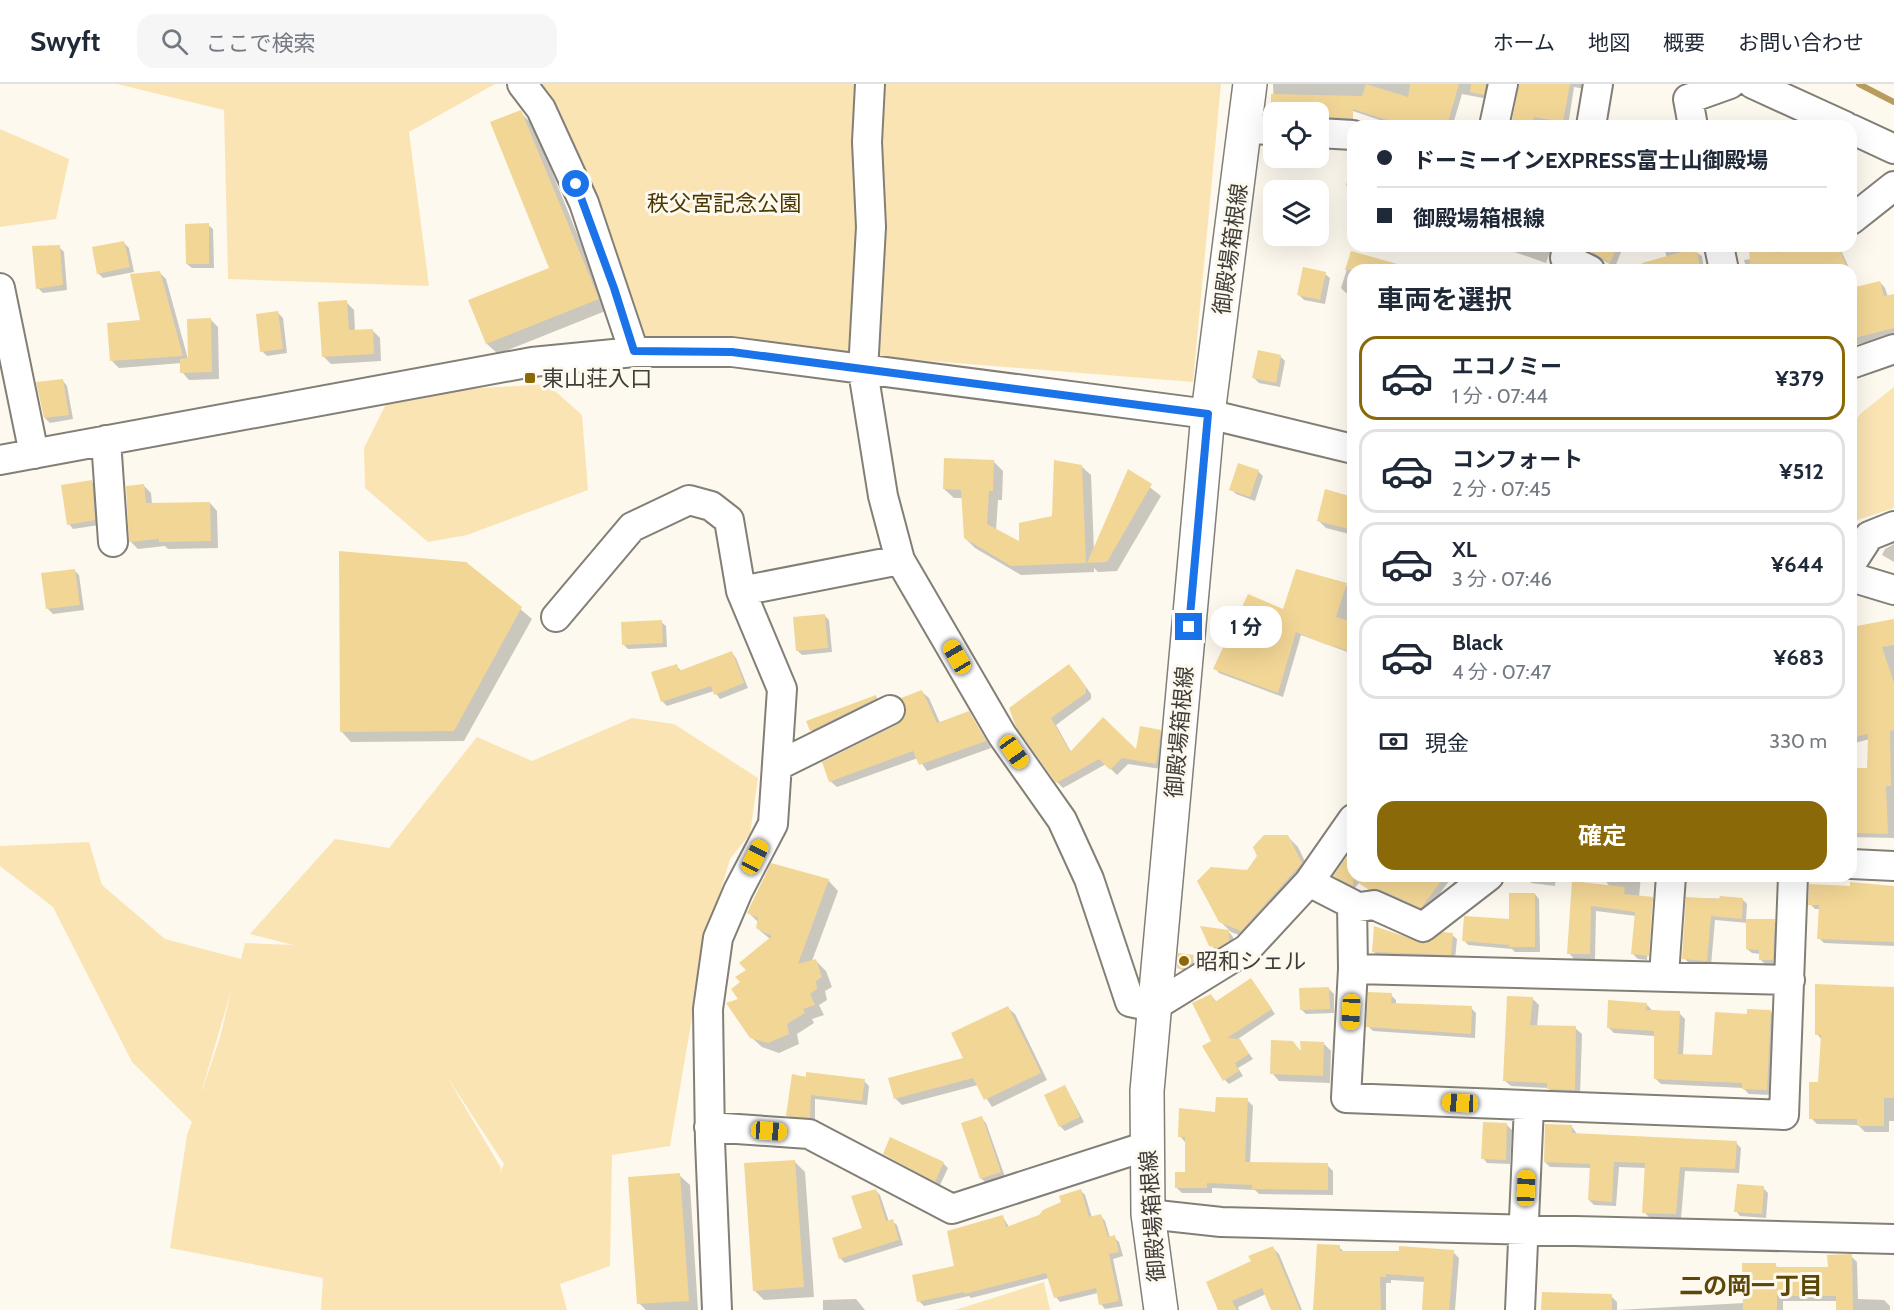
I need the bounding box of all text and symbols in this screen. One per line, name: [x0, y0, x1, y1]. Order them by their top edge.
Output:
search box: [137, 14, 557, 68]
text: Swyft: [30, 24, 101, 58]
icon: search: [158, 25, 191, 58]
text: ここで検索: [206, 30, 316, 57]
text: ホーム: [1493, 30, 1555, 55]
text: 地図: [1588, 30, 1630, 55]
text: 概要: [1663, 30, 1705, 55]
text: お問い合わせ: [1738, 30, 1864, 55]
map controls: [1263, 102, 1329, 246]
button: locate: [1263, 102, 1329, 168]
text: ドーミーインEXPRESS富士山御殿場: [1413, 147, 1768, 174]
route start: [562, 170, 589, 197]
button: layers: [1263, 180, 1329, 246]
street label: 御殿場箱根線: [1208, 182, 1253, 316]
park label: 秩父宮記念公園: [647, 190, 801, 217]
text: 御殿場箱根線: [1413, 205, 1545, 232]
text: 車両を選択: [1377, 283, 1512, 316]
icon: car: [1380, 351, 1434, 405]
text: エコノミー: [1452, 353, 1562, 380]
place label: 東山荘入口: [542, 365, 652, 392]
text: ¥379: [1775, 365, 1824, 392]
marker: 東山荘入口: [523, 371, 537, 385]
text: 1 分 · 07:44: [1452, 384, 1548, 408]
icon: car: [1380, 444, 1434, 498]
text: コンフォート: [1452, 446, 1583, 473]
text: ¥512: [1779, 458, 1824, 485]
text: 2 分 · 07:45: [1452, 477, 1551, 501]
text: XL: [1452, 536, 1477, 563]
icon: car: [1380, 537, 1434, 591]
text: ¥644: [1771, 551, 1824, 578]
text: 3 分 · 07:46: [1452, 567, 1552, 591]
callout: 1 分: [1210, 606, 1282, 648]
route end: [1175, 613, 1202, 640]
text: 1 分: [1230, 615, 1262, 639]
text: Black: [1452, 629, 1503, 656]
icon: car: [1380, 630, 1434, 684]
car: [940, 637, 974, 677]
text: ¥683: [1773, 644, 1824, 671]
text: 4 分 · 07:47: [1452, 660, 1551, 684]
street label: 御殿場箱根線: [1160, 665, 1199, 799]
icon: cash: [1377, 725, 1410, 758]
text: 330 m: [1769, 729, 1827, 753]
text: 現金: [1425, 730, 1469, 757]
car: [996, 732, 1032, 772]
button: 確定: [1377, 801, 1827, 870]
car: [739, 837, 771, 877]
place label: 昭和シェル: [1196, 948, 1306, 975]
marker: 昭和シェル: [1177, 954, 1191, 968]
car: [1341, 994, 1361, 1030]
car: [1442, 1093, 1478, 1113]
car: [750, 1121, 788, 1141]
street label: 御殿場箱根線: [1134, 1149, 1171, 1283]
car: [1516, 1170, 1536, 1206]
district label: 二の岡一丁目: [1679, 1271, 1823, 1300]

